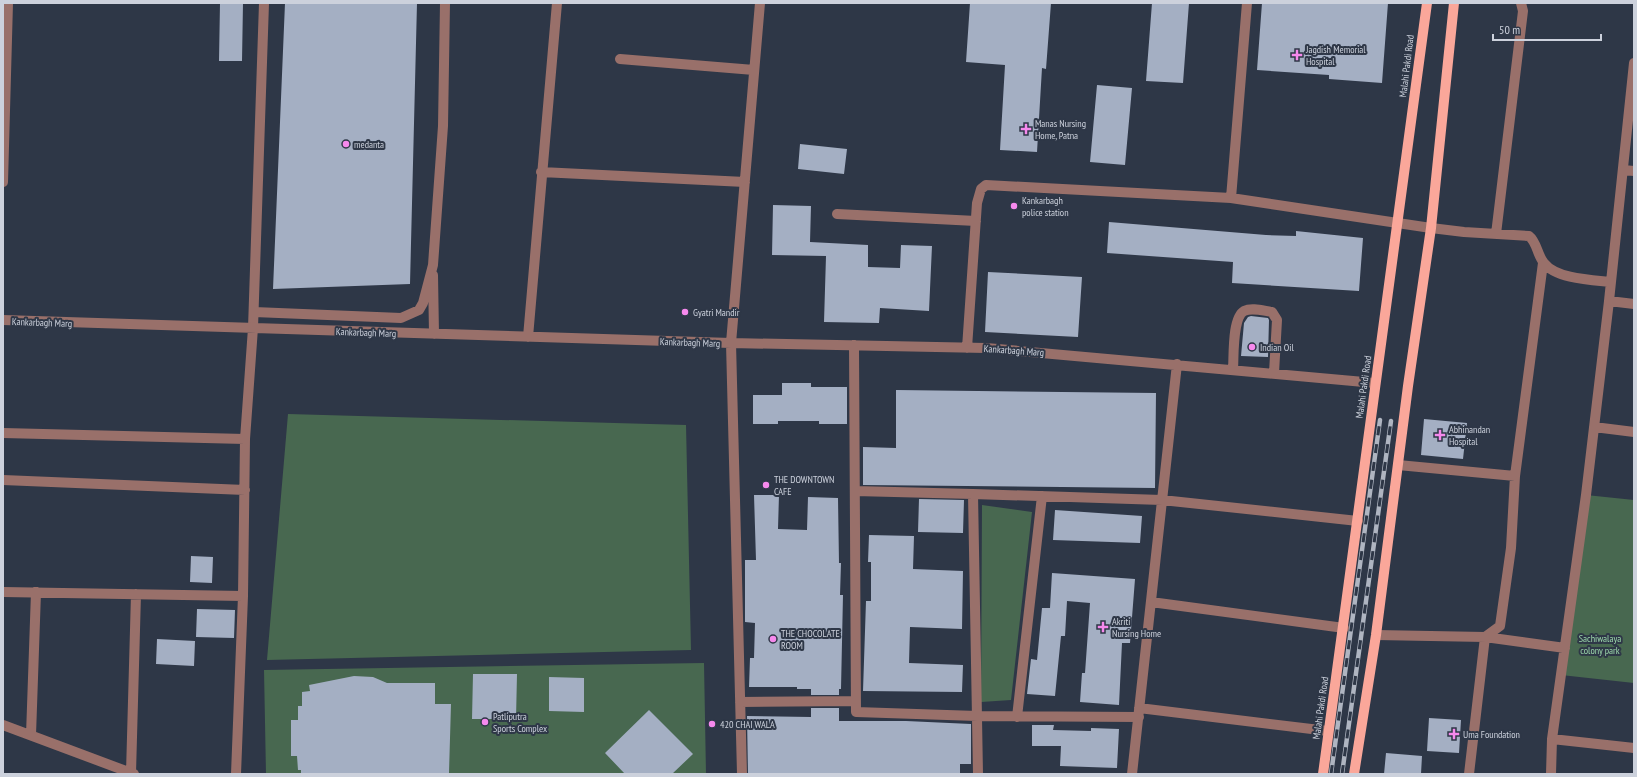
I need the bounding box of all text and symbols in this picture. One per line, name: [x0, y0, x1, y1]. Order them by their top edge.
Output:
scale bar: [1493, 16, 1601, 42]
text: 50 m: [1499, 22, 1520, 37]
street label: Malahi Pakdi Road: [1396, 34, 1417, 98]
place label: Jagdish Memorial Hospital: [1305, 43, 1366, 68]
marker: Jagdish Memorial Hospital: [1291, 49, 1303, 61]
place label: Manas Nursing Home, Patna: [1035, 117, 1086, 142]
marker: Manas Nursing Home, Patna: [1020, 123, 1032, 135]
place label: medanta: [354, 138, 384, 151]
marker: medanta: [341, 139, 351, 149]
place label: Kankarbagh police station: [1022, 194, 1069, 219]
marker: Kankarbagh police station: [1009, 201, 1019, 211]
place label: Gyatri Mandir: [693, 306, 740, 319]
marker: Gyatri Mandir: [680, 307, 690, 317]
street label: Kankarbagh Marg: [12, 315, 72, 330]
street label: Kankarbagh Marg: [336, 325, 396, 340]
street label: Kankarbagh Marg: [660, 335, 720, 350]
place label: Indian Oil: [1260, 341, 1294, 354]
street label: Kankarbagh Marg: [983, 342, 1045, 359]
marker: Indian Oil: [1247, 342, 1257, 352]
street label: Malahi Pakdi Road: [1353, 355, 1374, 419]
place label: Abhinandan Hospital: [1449, 423, 1490, 448]
marker: Abhinandan Hospital: [1434, 429, 1446, 441]
place label: THE DOWNTOWN CAFE: [774, 473, 834, 498]
marker: THE DOWNTOWN CAFE: [761, 480, 771, 490]
place label: Akriti Nursing Home: [1112, 615, 1161, 640]
marker: Akriti Nursing Home: [1097, 621, 1109, 633]
place label: THE CHOCOLATE ROOM: [781, 627, 840, 652]
park label: Sachiwalaya colony park: [1579, 632, 1621, 657]
marker: THE CHOCOLATE ROOM: [768, 634, 778, 644]
street label: Malahi Pakdi Road: [1310, 676, 1331, 740]
place label: Patliputra Sports Complex: [493, 710, 547, 735]
marker: Patliputra Sports Complex: [480, 717, 490, 727]
place label: 420 CHAI WALA: [720, 718, 775, 731]
marker: 420 CHAI WALA: [707, 719, 717, 729]
marker: Uma Foundation: [1448, 728, 1460, 740]
place label: Uma Foundation: [1463, 728, 1520, 741]

